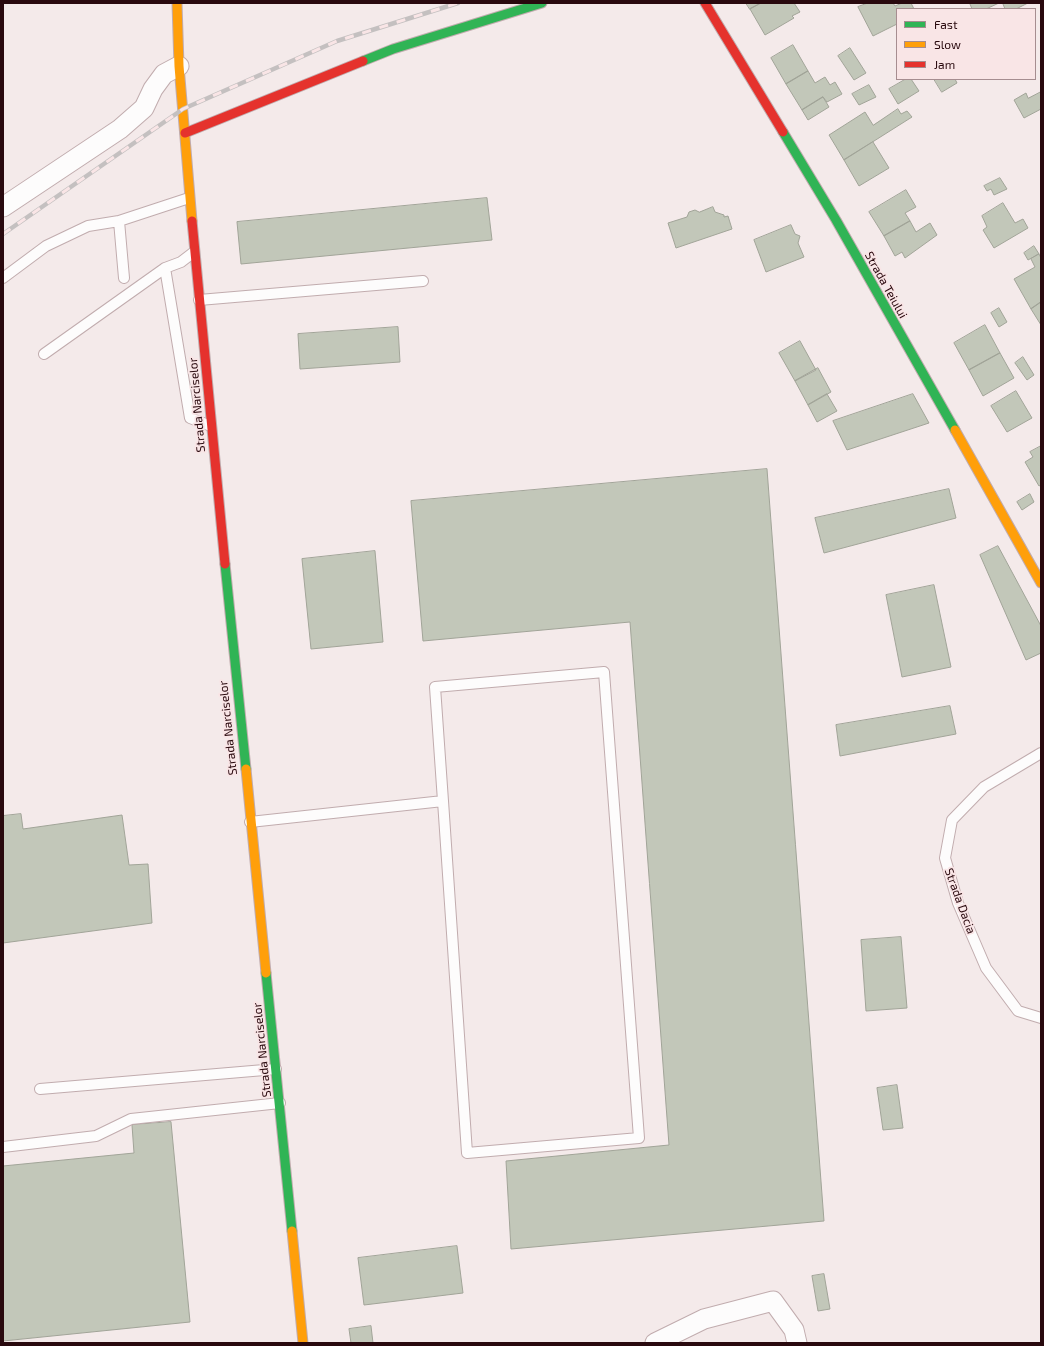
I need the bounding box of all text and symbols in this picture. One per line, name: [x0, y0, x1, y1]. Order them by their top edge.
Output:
legend: [896, 8, 1036, 80]
text: Fast: [934, 17, 957, 31]
text: Slow: [934, 37, 961, 51]
text: Jam: [934, 57, 955, 71]
street label: Strada Teiului: [862, 249, 910, 321]
street label: Strada Narciselor: [186, 357, 208, 453]
street label: Strada Narciselor: [216, 680, 240, 776]
street label: Strada Dacia: [941, 866, 979, 936]
street label: Strada Narciselor: [250, 1002, 274, 1098]

